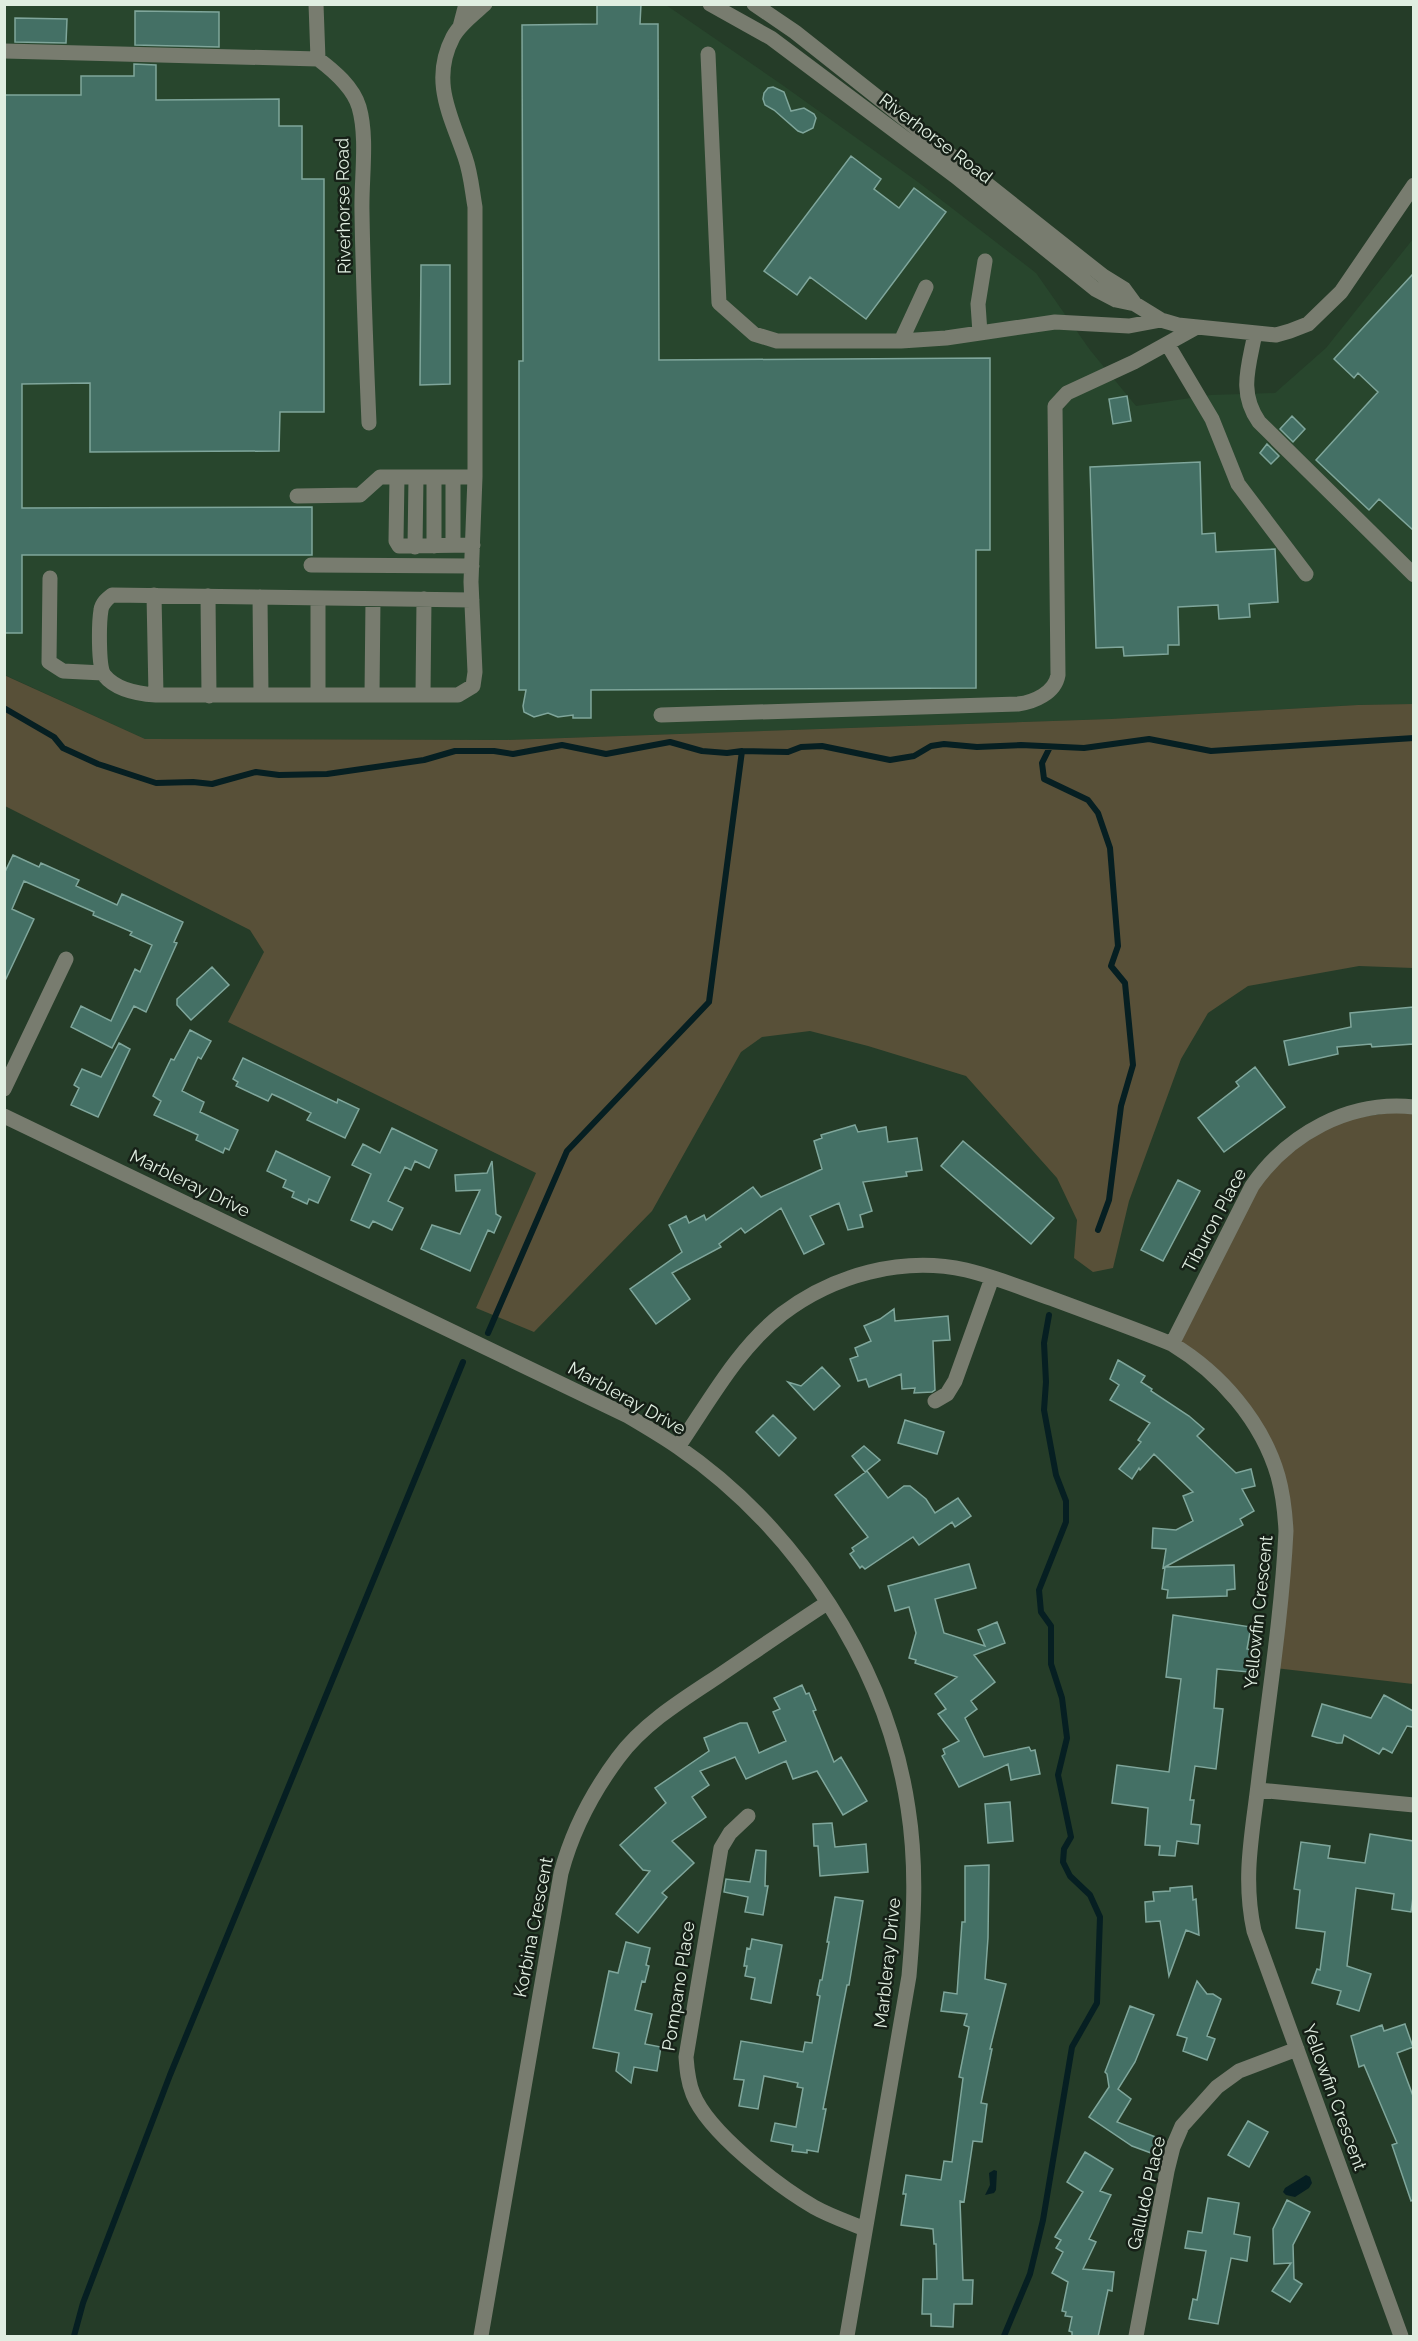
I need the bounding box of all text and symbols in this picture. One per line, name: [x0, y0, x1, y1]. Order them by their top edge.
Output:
street label: Riverhorse Road: [875, 89, 997, 187]
street label: Riverhorse Road: [331, 138, 355, 274]
street label: Marbleray Drive: [127, 1145, 254, 1221]
street label: Tiburon Place: [1178, 1164, 1250, 1276]
street label: Marbleray Drive: [565, 1357, 690, 1439]
street label: Yellowfin Crescent: [1240, 1534, 1276, 1690]
street label: Korbina Crescent: [509, 1855, 557, 1999]
street label: Marbleray Drive: [870, 1896, 904, 2029]
street label: Pompano Place: [657, 1919, 699, 2052]
street label: Yellowfin Crescent: [1299, 2021, 1371, 2173]
street label: Galludo Place: [1123, 2134, 1169, 2252]

